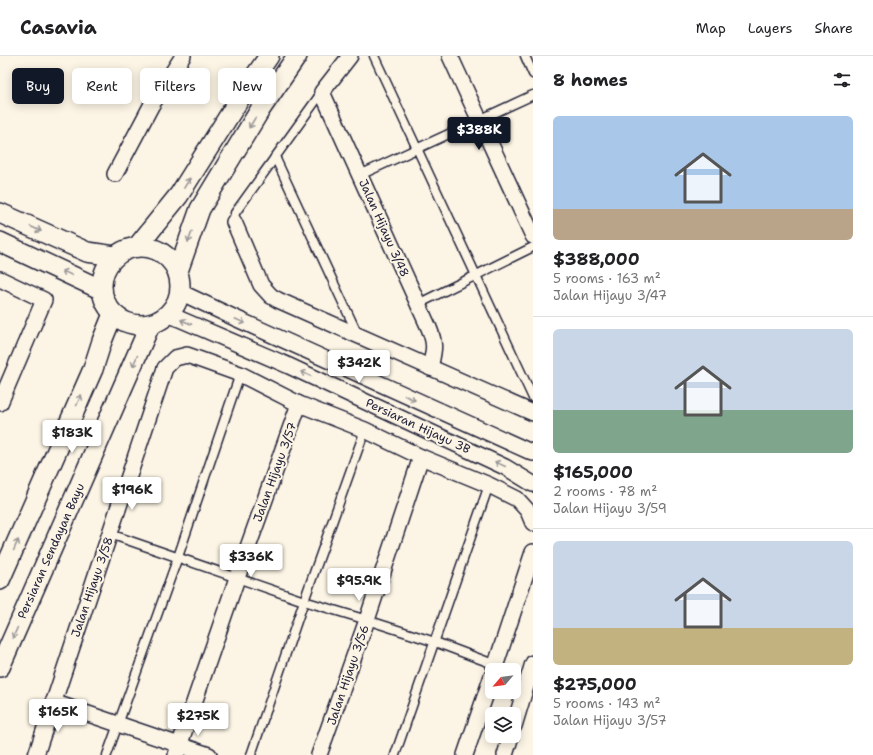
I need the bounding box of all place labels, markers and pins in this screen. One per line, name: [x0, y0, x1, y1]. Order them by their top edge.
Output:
pin: $388K: [451, 117, 507, 151]
pin: $342K: [331, 350, 387, 384]
pin: $183K: [44, 420, 100, 454]
pin: $196K: [104, 477, 160, 511]
pin: $336K: [223, 544, 279, 578]
pin: $95.9K: [326, 568, 392, 602]
pin: $165K: [30, 699, 86, 733]
pin: $275K: [170, 703, 226, 737]

